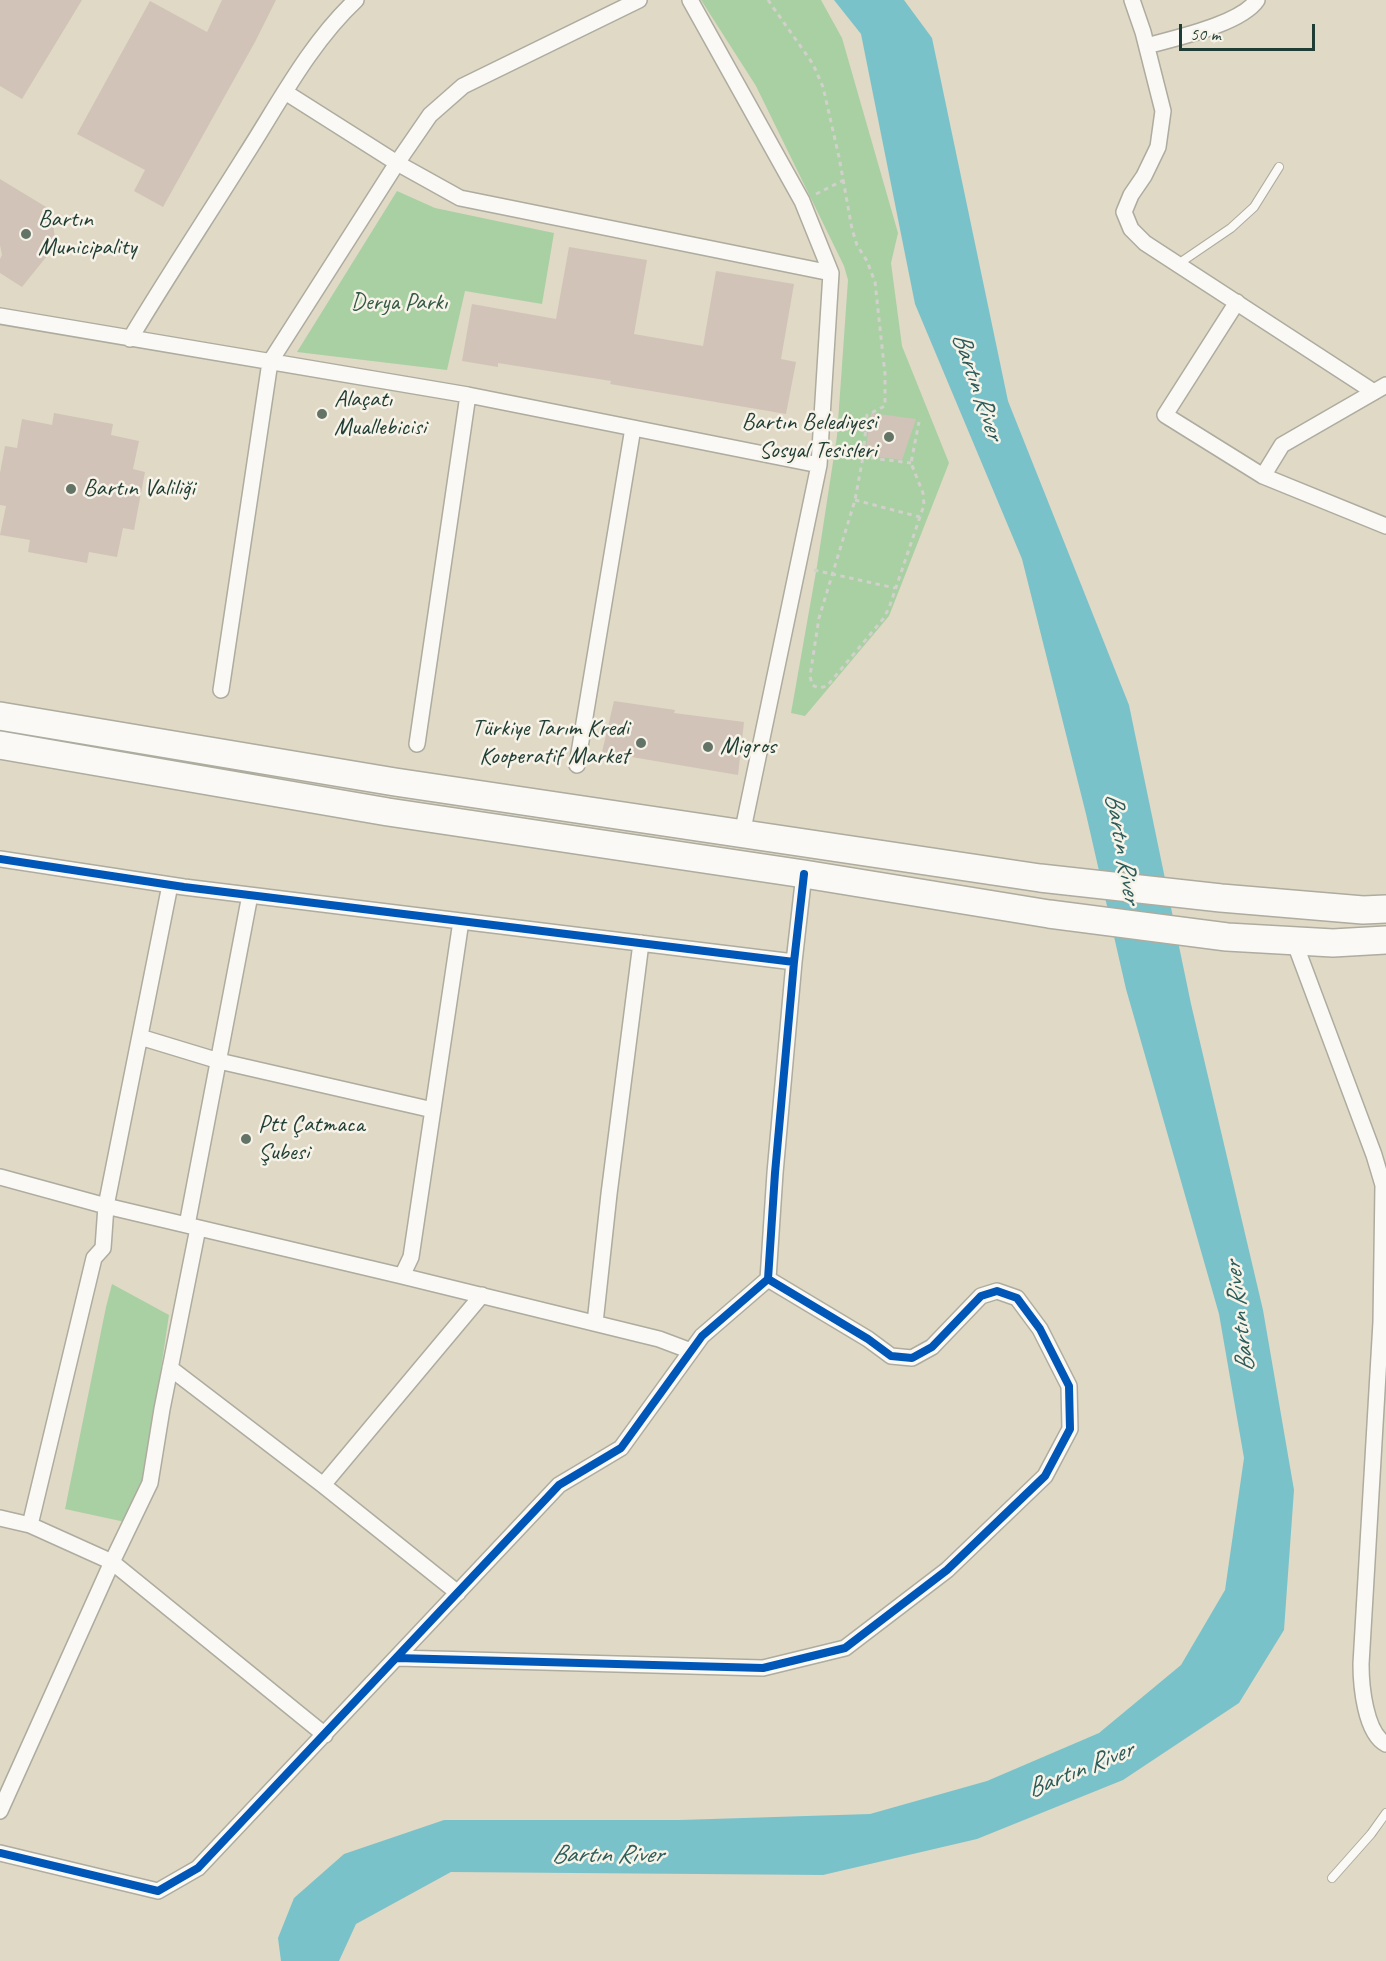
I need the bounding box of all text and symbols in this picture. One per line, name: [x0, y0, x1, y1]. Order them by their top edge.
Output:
scale bar: [1182, 12, 1318, 50]
text: 50 m: [1190, 23, 1221, 45]
place label: Bartın Municipality: [38, 206, 136, 262]
marker: Bartın Municipality: [19, 227, 33, 241]
park label: Derya Parkı: [351, 289, 447, 317]
water label: Bartın River: [944, 328, 1010, 444]
place label: Alaçatı Muallebicisi: [334, 386, 426, 442]
marker: Alaçatı Muallebicisi: [315, 407, 329, 421]
place label: Bartın Belediyesi Sosyal Tesisleri: [741, 409, 877, 465]
marker: Bartın Belediyesi Sosyal Tesisleri: [882, 430, 896, 444]
place label: Bartın Valiliği: [83, 475, 195, 503]
marker: Bartın Valiliği: [64, 482, 78, 496]
place label: Türkiye Tarım Kredi Kooperatif Market: [471, 715, 629, 771]
place label: Migros: [720, 733, 776, 761]
marker: Türkiye Tarım Kredi Kooperatif Market: [634, 736, 648, 750]
marker: Migros: [701, 740, 715, 754]
water label: Bartın River: [1097, 791, 1147, 905]
place label: Ptt Çatmaca Şubesi: [258, 1111, 364, 1167]
marker: Ptt Çatmaca Şubesi: [239, 1132, 253, 1146]
water label: Bartın River: [1218, 1260, 1262, 1374]
water label: Bartın River: [1023, 1735, 1137, 1805]
water label: Bartın River: [551, 1839, 663, 1871]

